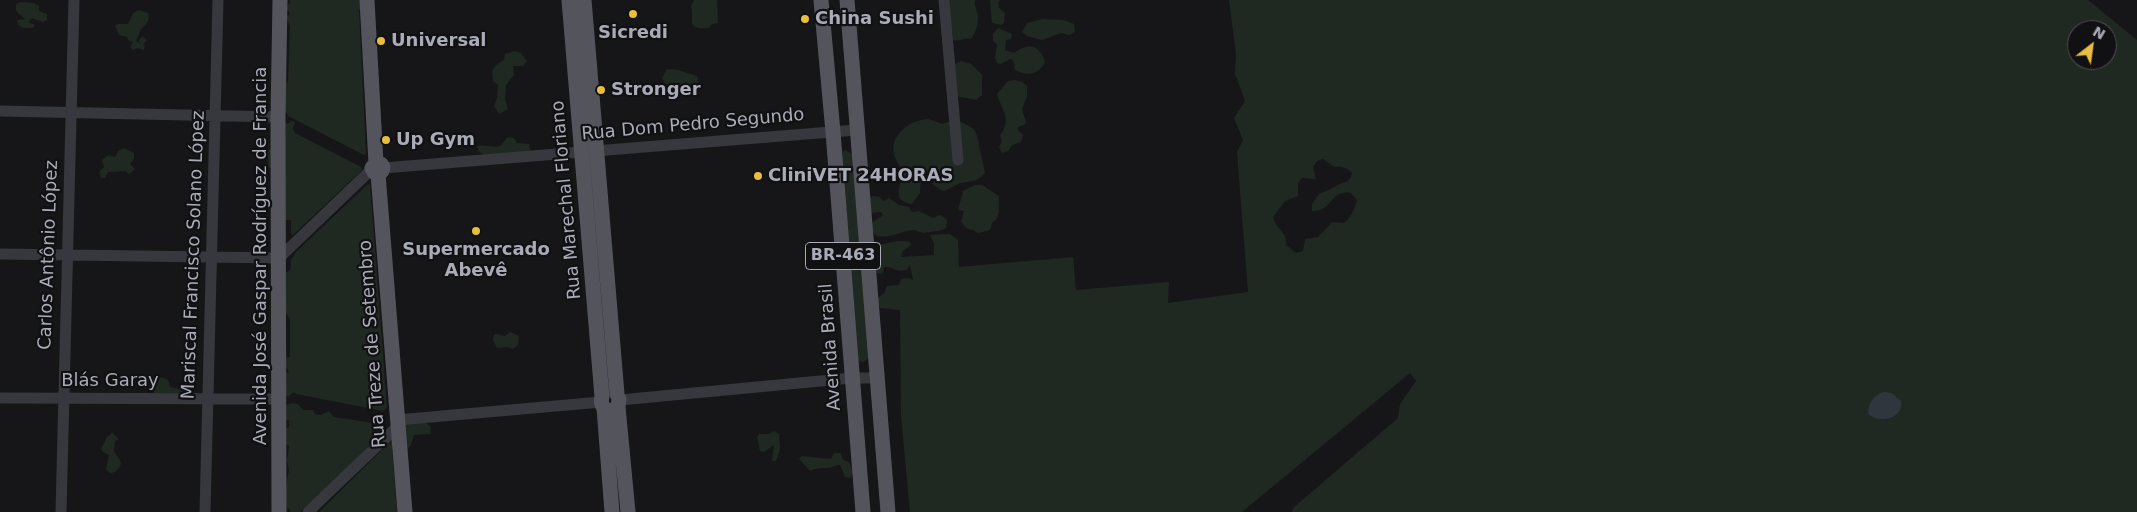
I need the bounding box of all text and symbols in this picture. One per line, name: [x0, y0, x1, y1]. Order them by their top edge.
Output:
marker: Sicredi: [627, 8, 639, 20]
place label: China Sushi: [815, 8, 934, 30]
marker: China Sushi: [799, 13, 811, 25]
north arrow: [2067, 20, 2117, 70]
place label: Sicredi: [598, 22, 668, 44]
text: N: [2090, 23, 2108, 43]
place label: Universal: [391, 30, 486, 52]
marker: Universal: [375, 35, 387, 47]
street label: Avenida José Gaspar Rodríguez de Francia: [250, 67, 272, 445]
place label: Stronger: [611, 79, 701, 101]
marker: Stronger: [595, 84, 607, 96]
street label: Rua Marechal Floriano: [548, 100, 586, 300]
street label: Rua Dom Pedro Segundo: [581, 104, 805, 146]
street label: Mariscal Francisco Solano López: [178, 110, 210, 400]
place label: Up Gym: [396, 129, 475, 151]
marker: Up Gym: [380, 134, 392, 146]
street label: Carlos Antônio López: [35, 160, 63, 350]
place label: CliniVET 24HORAS: [768, 165, 953, 187]
marker: CliniVET 24HORAS: [752, 170, 764, 182]
marker: Supermercado Abevê: [470, 225, 482, 237]
street label: Rua Treze de Setembro: [355, 239, 391, 449]
place label: Supermercado Abevê: [402, 239, 550, 282]
road number: BR-463: [806, 242, 880, 270]
street label: Avenida Brasil: [816, 283, 846, 411]
street label: Blás Garay: [61, 370, 159, 392]

